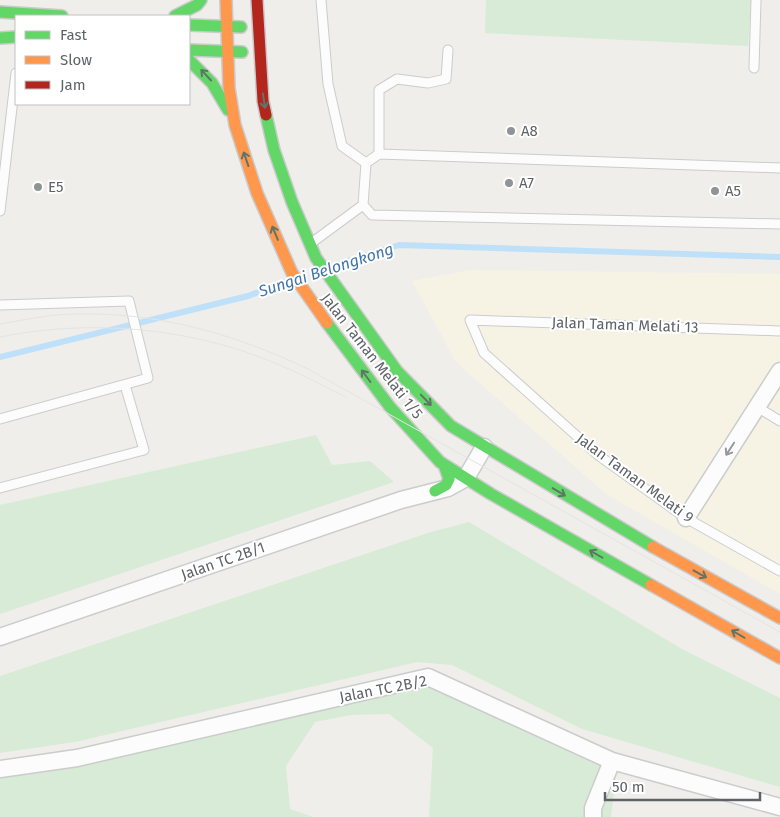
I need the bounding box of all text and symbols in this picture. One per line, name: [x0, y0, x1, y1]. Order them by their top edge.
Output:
legend: [15, 15, 190, 105]
text: Fast: [60, 26, 87, 44]
text: Slow: [60, 51, 92, 69]
one-way arrow: [200, 69, 212, 81]
text: Jam: [60, 76, 86, 94]
one-way arrow: [259, 93, 269, 109]
place label: A8: [521, 122, 538, 140]
marker: A8: [505, 125, 517, 137]
one-way arrow: [241, 152, 250, 167]
place label: A7: [519, 174, 534, 192]
marker: A7: [503, 177, 515, 189]
place label: E5: [48, 178, 64, 196]
marker: E5: [32, 181, 44, 193]
place label: A5: [725, 182, 741, 200]
marker: A5: [709, 185, 721, 197]
one-way arrow: [269, 226, 279, 241]
water label: Sungai Belongkong: [255, 239, 396, 301]
street label: Jalan Taman Melati 1/5: [317, 290, 427, 422]
street label: Jalan Taman Melati 13: [551, 313, 699, 337]
one-way arrow: [361, 369, 371, 383]
one-way arrow: [420, 394, 432, 407]
street label: Jalan Taman Melati 9: [573, 429, 697, 527]
one-way arrow: [725, 441, 735, 455]
one-way arrow: [552, 487, 566, 497]
street label: Jalan TC 2B/1: [179, 538, 267, 584]
one-way arrow: [590, 548, 604, 558]
one-way arrow: [692, 569, 706, 579]
one-way arrow: [730, 629, 745, 639]
street label: Jalan TC 2B/2: [338, 672, 428, 706]
scale bar: [605, 770, 760, 802]
text: 50 m: [612, 778, 645, 796]

